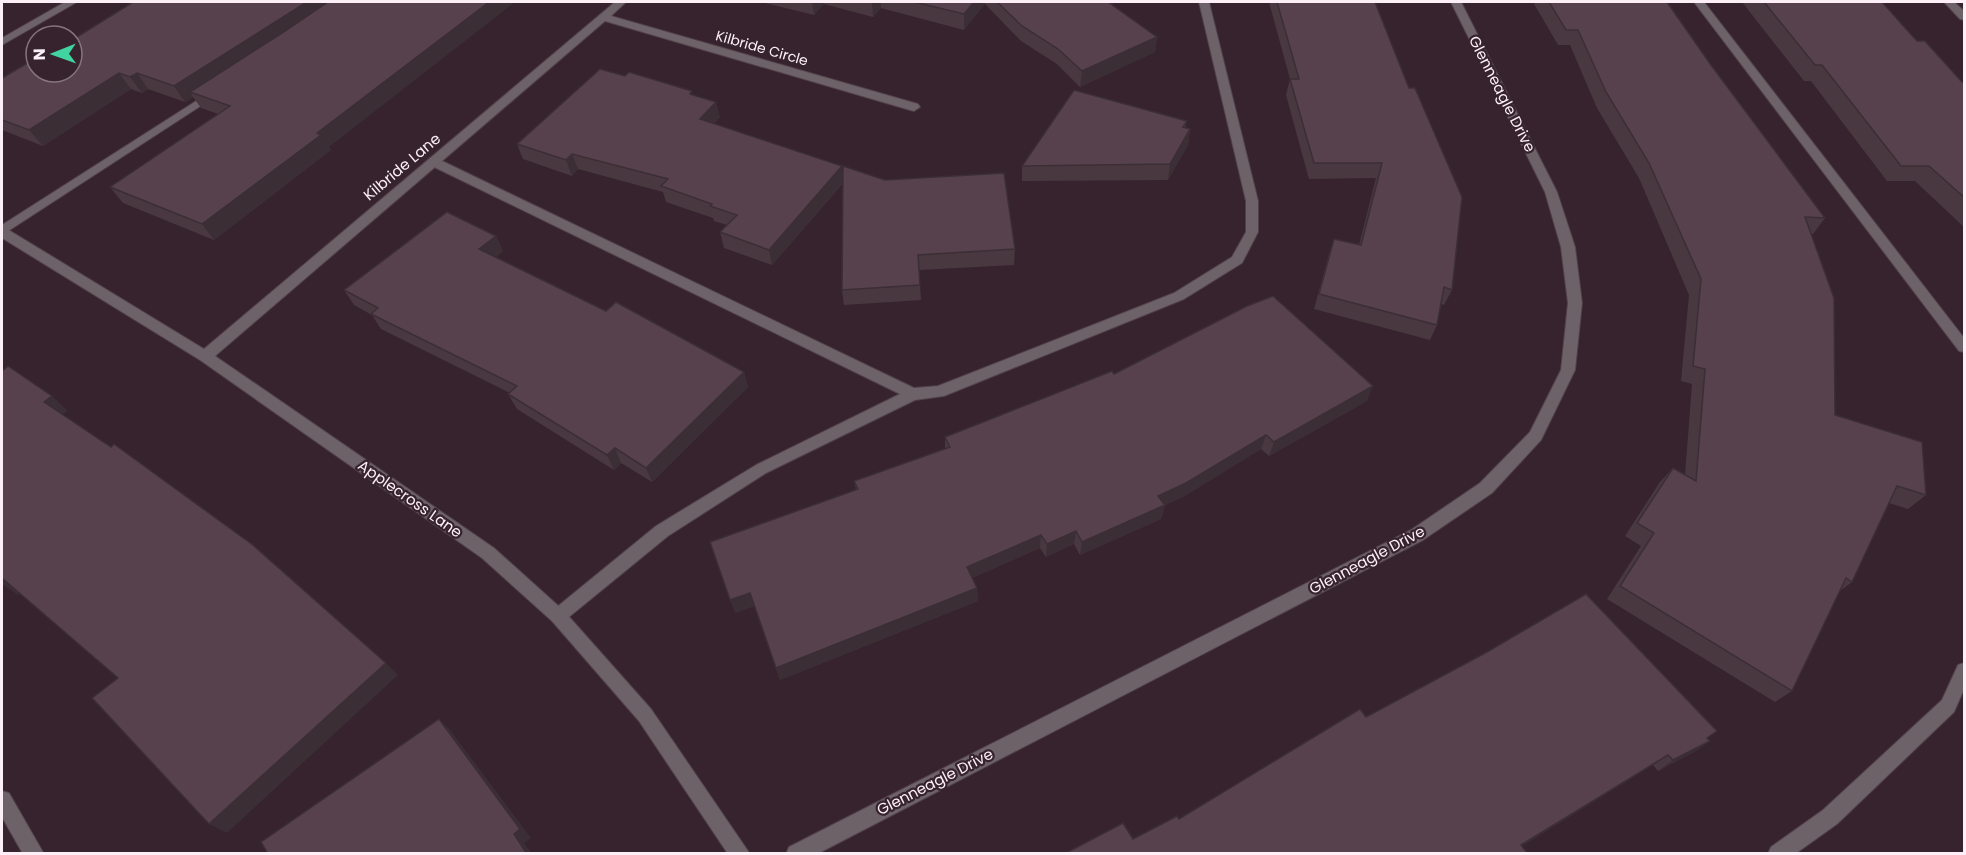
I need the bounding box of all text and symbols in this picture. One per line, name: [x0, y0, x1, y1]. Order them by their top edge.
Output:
north arrow: [24, 24, 84, 84]
street label: Kilbride Circle: [713, 25, 811, 71]
street label: Glenneagle Drive: [1464, 32, 1541, 156]
text: N: [28, 48, 51, 60]
street label: Kilbride Lane: [359, 128, 445, 205]
street label: Applecross Lane: [354, 455, 467, 542]
street label: Glenneagle Drive: [1305, 520, 1428, 599]
street label: Glenneagle Drive: [873, 743, 997, 820]

